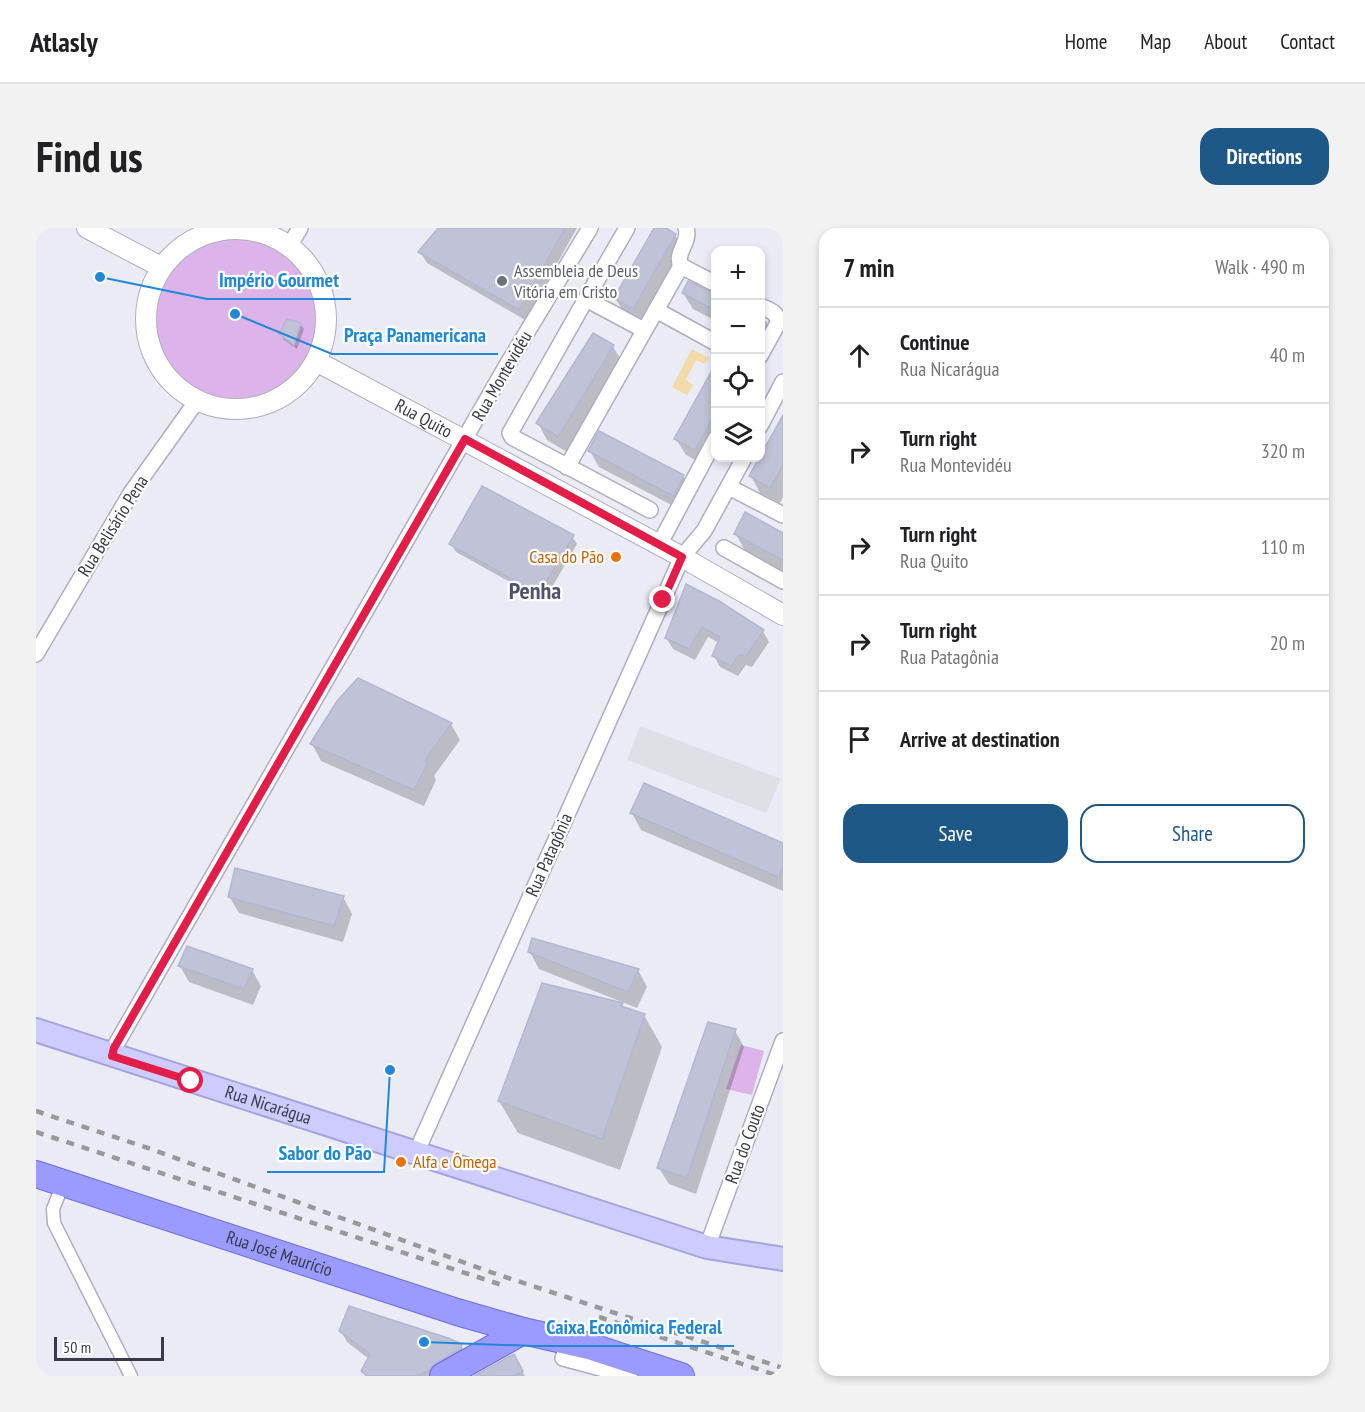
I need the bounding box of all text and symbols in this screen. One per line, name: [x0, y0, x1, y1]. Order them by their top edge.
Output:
text: Atlasly: [30, 23, 98, 60]
text: Home: [1065, 28, 1107, 55]
text: Map: [1140, 28, 1171, 55]
text: About: [1204, 28, 1247, 55]
text: Contact: [1280, 28, 1335, 55]
button: Directions: [1200, 128, 1329, 185]
text: Find us: [36, 129, 143, 184]
map controls: [711, 246, 765, 462]
button: +: [711, 246, 765, 300]
text: 7 min: [843, 251, 894, 284]
text: Walk · 490 m: [1215, 254, 1305, 280]
place label: Assembleia de Deus Vitória em Cristo: [513, 259, 638, 303]
callout: Império Gourmet: [207, 261, 351, 299]
text: Império Gourmet: [219, 267, 339, 293]
marker: Assembleia de Deus Vitória em Cristo: [495, 274, 509, 288]
button: −: [711, 300, 765, 354]
callout: Praça Panamericana: [332, 316, 498, 354]
text: Praça Panamericana: [344, 322, 486, 348]
street label: Rua Montevidéu: [466, 326, 537, 425]
text: Continue: [900, 328, 970, 356]
icon: ahead: [843, 339, 876, 372]
text: 40 m: [1270, 342, 1305, 368]
button: locate: [711, 354, 765, 408]
text: Rua Nicarágua: [900, 356, 1000, 382]
street label: Rua Quito: [391, 393, 457, 443]
button: layers: [711, 408, 765, 462]
text: Turn right: [900, 424, 977, 452]
icon: right: [843, 435, 876, 468]
text: 320 m: [1261, 438, 1305, 464]
text: Rua Montevidéu: [900, 452, 1012, 478]
street label: Rua Belisário Pena: [72, 471, 153, 581]
text: Turn right: [900, 520, 977, 548]
icon: right: [843, 531, 876, 564]
text: 110 m: [1261, 534, 1305, 560]
place label: Casa do Pão: [529, 545, 604, 568]
text: Rua Quito: [900, 548, 969, 574]
marker: Casa do Pão: [609, 550, 623, 564]
district label: Penha: [509, 575, 561, 606]
route end: [649, 586, 675, 612]
text: Turn right: [900, 616, 977, 644]
icon: right: [843, 627, 876, 660]
text: 20 m: [1270, 630, 1305, 656]
text: Rua Patagônia: [900, 644, 999, 670]
icon: arrive: [843, 723, 876, 756]
text: Arrive at destination: [900, 725, 1060, 753]
button: Save: [843, 804, 1068, 863]
button: Share: [1080, 804, 1305, 863]
street label: Rua Patagônia: [520, 809, 577, 900]
route start: [177, 1067, 203, 1093]
street label: Rua Nicarágua: [222, 1080, 314, 1129]
street label: Rua do Couto: [720, 1101, 770, 1187]
callout: Sabor do Pão: [267, 1134, 384, 1172]
text: Sabor do Pão: [278, 1140, 372, 1166]
place label: Alfa e Ômega: [413, 1150, 496, 1173]
marker: Alfa e Ômega: [394, 1155, 408, 1169]
street label: Rua José Maurício: [223, 1225, 336, 1281]
callout: Caixa Econômica Federal: [534, 1308, 734, 1346]
text: Caixa Econômica Federal: [546, 1314, 722, 1340]
scale bar: [54, 1334, 164, 1362]
text: 50 m: [63, 1337, 91, 1357]

